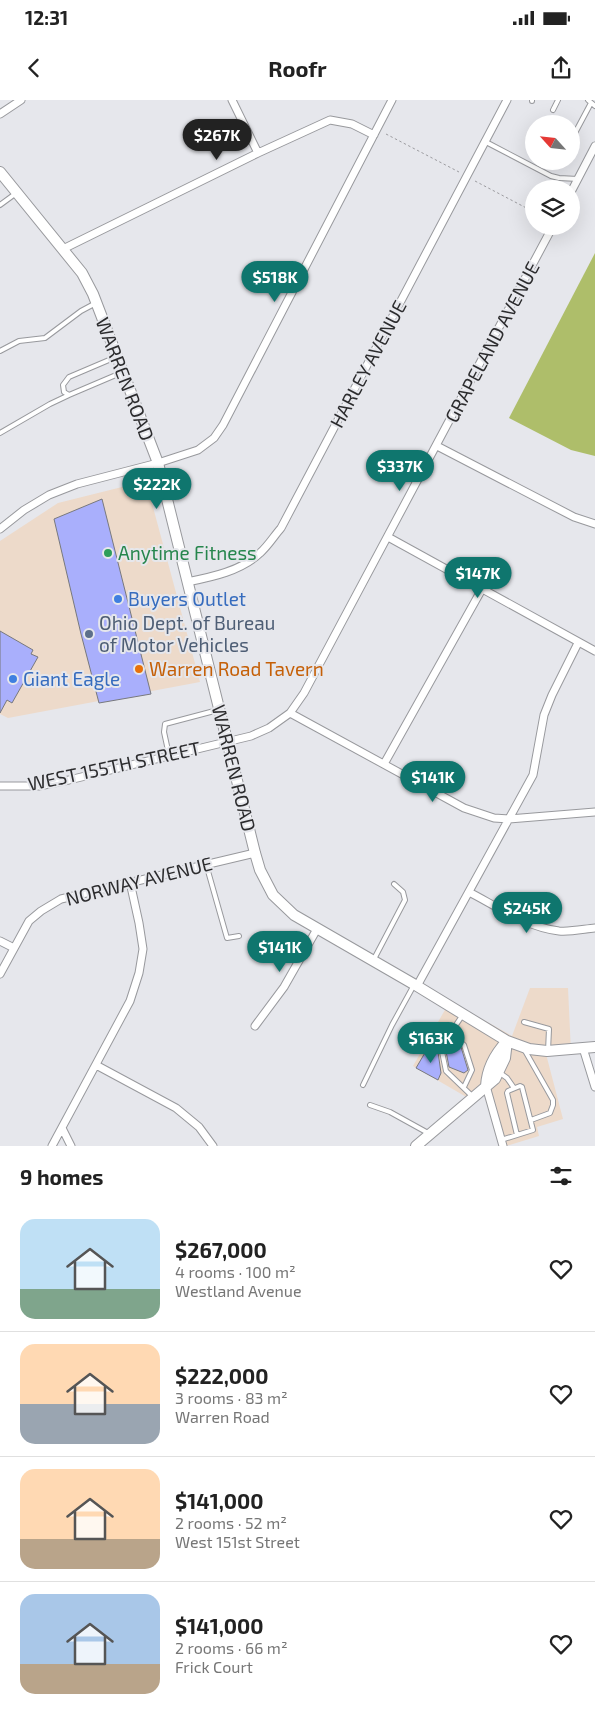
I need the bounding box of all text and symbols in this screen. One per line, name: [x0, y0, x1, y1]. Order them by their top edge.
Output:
text: 12:31: [25, 6, 68, 29]
icon: back: [20, 54, 48, 82]
icon: share: [547, 54, 575, 82]
text: Roofr: [268, 55, 327, 81]
north arrow: [525, 115, 580, 170]
map controls: [525, 115, 580, 235]
pin: $267K: [182, 118, 252, 161]
text: $267K: [194, 125, 240, 144]
button: layers: [525, 180, 580, 235]
street label: GRAPELAND AVENUE: [439, 257, 544, 426]
pin: $518K: [240, 260, 310, 303]
text: $518K: [252, 267, 298, 286]
street label: HARLEY AVENUE: [324, 296, 411, 431]
street label: WARREN ROAD: [91, 314, 159, 444]
pin: $337K: [365, 450, 435, 492]
text: $337K: [377, 456, 423, 475]
pin: $222K: [122, 468, 192, 510]
text: $222K: [133, 474, 181, 493]
place label: Anytime Fitness: [118, 541, 257, 564]
marker: Anytime Fitness: [102, 547, 114, 559]
pin: $147K: [443, 556, 513, 599]
text: $147K: [456, 563, 500, 582]
place label: Buyers Outlet: [128, 587, 246, 610]
marker: Buyers Outlet: [112, 593, 124, 605]
place label: Ohio Dept. of Bureau of Motor Vehicles: [99, 611, 275, 656]
marker: Ohio Dept. of Bureau of Motor Vehicles: [83, 628, 95, 640]
place label: Warren Road Tavern: [149, 657, 324, 680]
marker: Warren Road Tavern: [133, 663, 145, 675]
place label: Giant Eagle: [23, 667, 120, 690]
marker: Giant Eagle: [7, 673, 19, 685]
street label: WARREN ROAD: [208, 702, 261, 834]
street label: WEST 155TH STREET: [26, 736, 202, 795]
pin: $141K: [398, 760, 468, 803]
text: $141K: [411, 767, 455, 786]
street label: NORWAY AVENUE: [63, 851, 215, 910]
pin: $245K: [492, 892, 562, 934]
text: $245K: [503, 898, 551, 917]
pin: $141K: [245, 930, 315, 973]
text: $141K: [258, 937, 302, 956]
pin: $163K: [396, 1022, 466, 1064]
text: $163K: [409, 1028, 453, 1047]
icon: filters: [547, 1162, 575, 1190]
text: 9 homes: [20, 1164, 103, 1189]
text: $267,000: [175, 1237, 267, 1262]
icon: home: [60, 1239, 120, 1299]
icon: heart: [547, 1255, 575, 1283]
text: 4 rooms · 100 m²: [175, 1262, 296, 1281]
text: Westland Avenue: [175, 1281, 302, 1300]
text: $222,000: [175, 1363, 269, 1388]
icon: home: [60, 1364, 120, 1424]
icon: heart: [547, 1380, 575, 1408]
text: 3 rooms · 83 m²: [175, 1388, 288, 1407]
text: Warren Road: [175, 1407, 270, 1426]
text: $141,000: [175, 1488, 264, 1513]
icon: home: [60, 1489, 120, 1549]
icon: heart: [547, 1505, 575, 1533]
text: 2 rooms · 52 m²: [175, 1513, 287, 1532]
text: West 151st Street: [175, 1532, 300, 1551]
text: $141,000: [175, 1613, 264, 1638]
icon: home: [60, 1614, 120, 1674]
icon: heart: [547, 1630, 575, 1658]
text: 2 rooms · 66 m²: [175, 1638, 288, 1657]
text: Frick Court: [175, 1657, 253, 1676]

